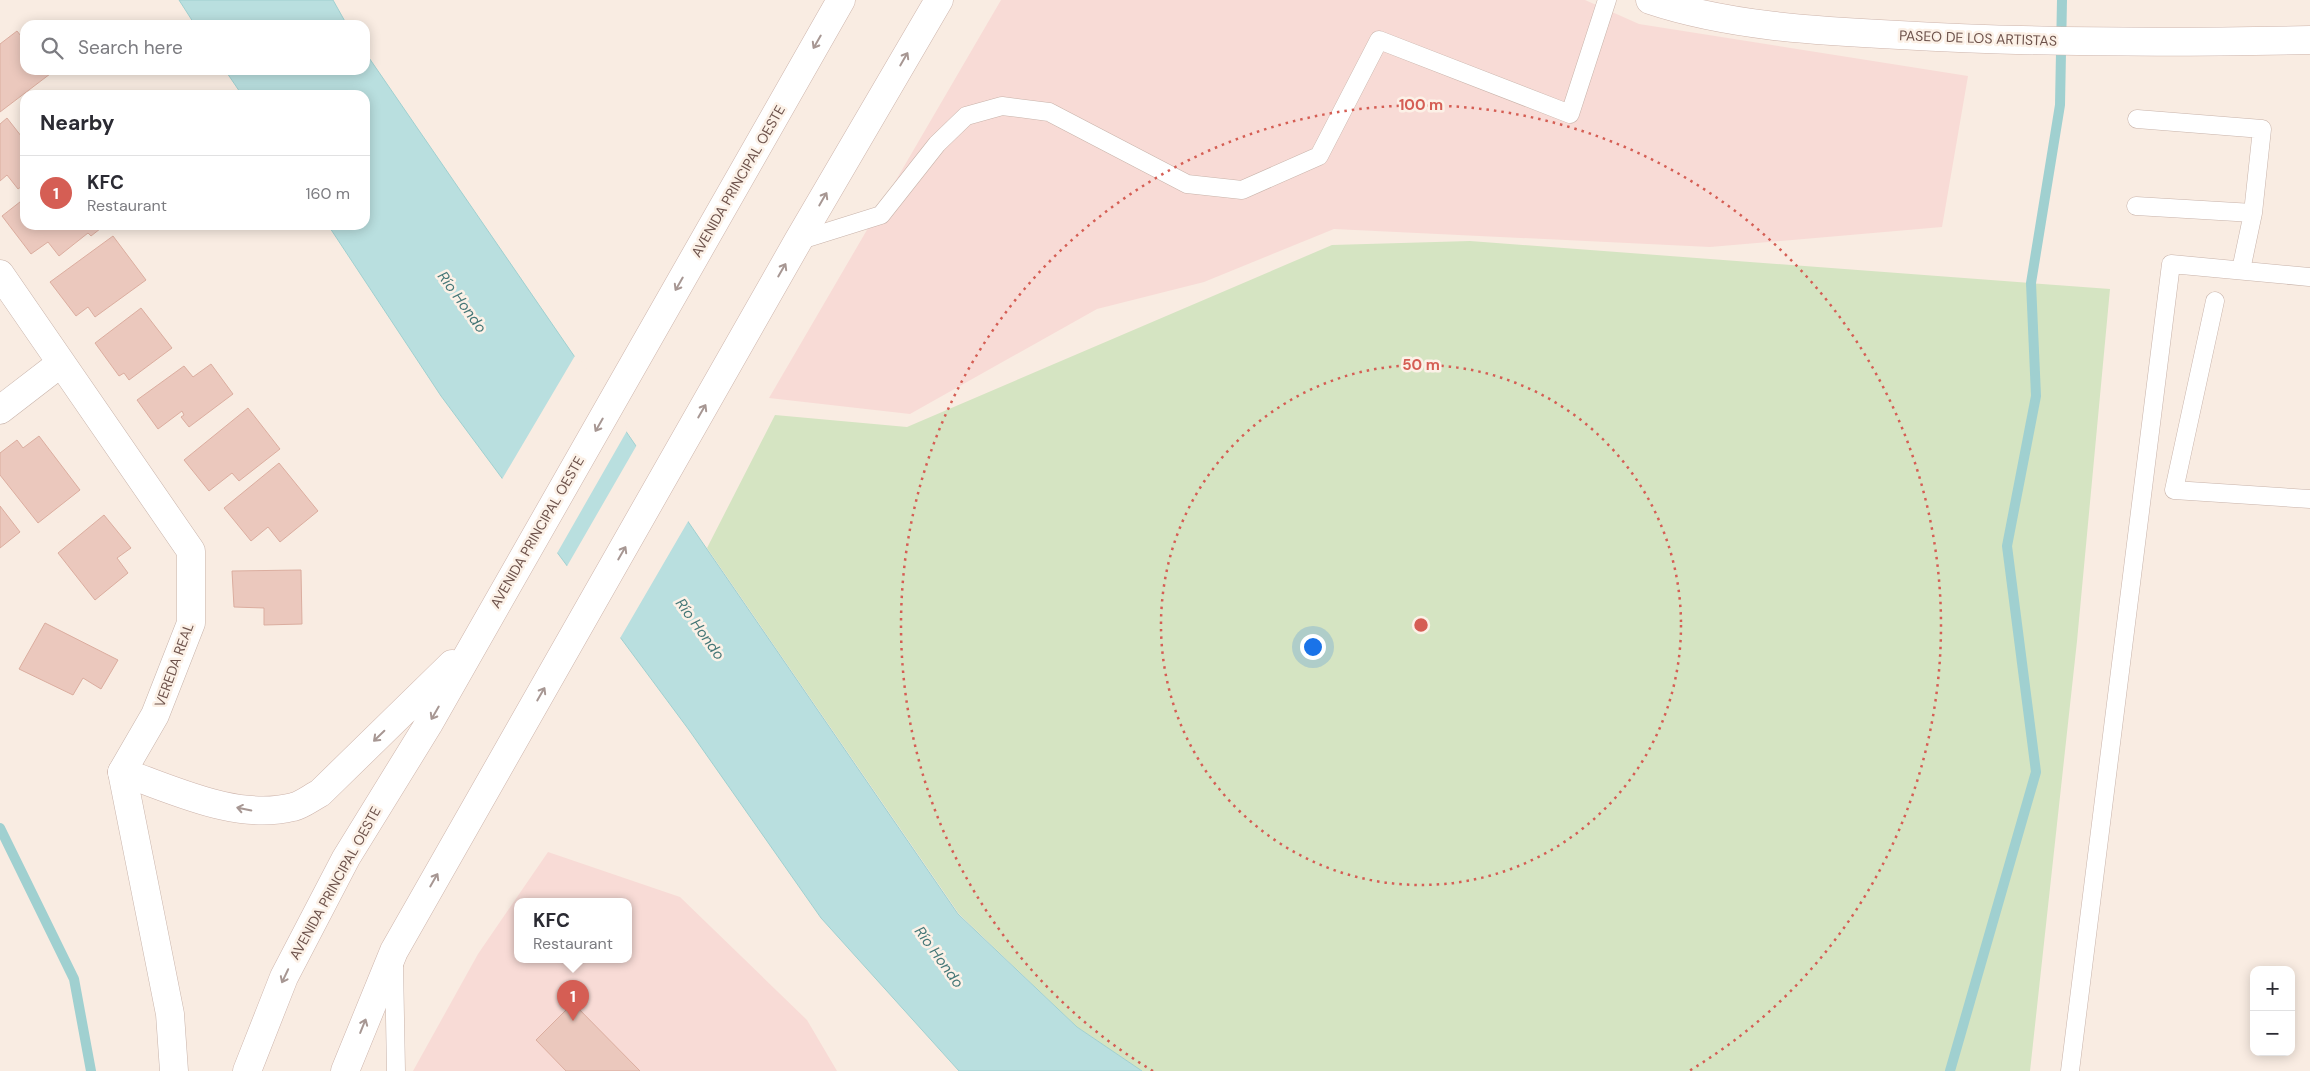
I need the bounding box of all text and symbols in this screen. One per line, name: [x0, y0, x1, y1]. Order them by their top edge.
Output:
search box: [20, 20, 370, 75]
street label: PASEO DE LOS ARTISTAS: [1899, 26, 2057, 50]
icon: search: [38, 34, 66, 62]
text: Search here: [78, 35, 183, 60]
one-way arrow: [811, 35, 821, 49]
one-way arrow: [900, 52, 910, 66]
text: 100 m: [1399, 95, 1443, 115]
street label: AVENIDA PRINCIPAL OESTE: [687, 102, 789, 260]
text: Nearby: [40, 109, 114, 137]
text: KFC: [87, 170, 124, 195]
text: 1: [53, 183, 59, 204]
text: 160 m: [306, 183, 350, 204]
one-way arrow: [818, 193, 828, 207]
text: Restaurant: [87, 195, 167, 216]
one-way arrow: [778, 263, 787, 278]
water label: Río Hondo: [433, 267, 491, 337]
one-way arrow: [674, 276, 684, 291]
text: 50 m: [1402, 355, 1440, 375]
one-way arrow: [697, 404, 707, 419]
one-way arrow: [593, 417, 603, 431]
street label: AVENIDA PRINCIPAL OESTE: [486, 453, 588, 611]
one-way arrow: [617, 546, 627, 560]
water label: Río Hondo: [671, 594, 729, 664]
centre of rings: [1412, 616, 1430, 634]
street label: VEREDA REAL: [150, 620, 198, 710]
your location: [1300, 634, 1326, 660]
one-way arrow: [537, 687, 547, 701]
one-way arrow: [429, 705, 439, 719]
one-way arrow: [373, 730, 385, 742]
street label: AVENIDA PRINCIPAL OESTE: [285, 803, 385, 963]
one-way arrow: [236, 804, 252, 814]
one-way arrow: [430, 874, 440, 888]
popup: [514, 898, 632, 963]
text: KFC: [533, 908, 570, 933]
water label: Río Hondo: [910, 922, 968, 992]
text: Restaurant: [533, 933, 613, 954]
map controls: [2250, 966, 2295, 1056]
button: +: [2250, 966, 2295, 1011]
one-way arrow: [280, 968, 290, 983]
pin: 1: [557, 980, 589, 1021]
button: −: [2250, 1011, 2295, 1056]
one-way arrow: [359, 1019, 368, 1034]

